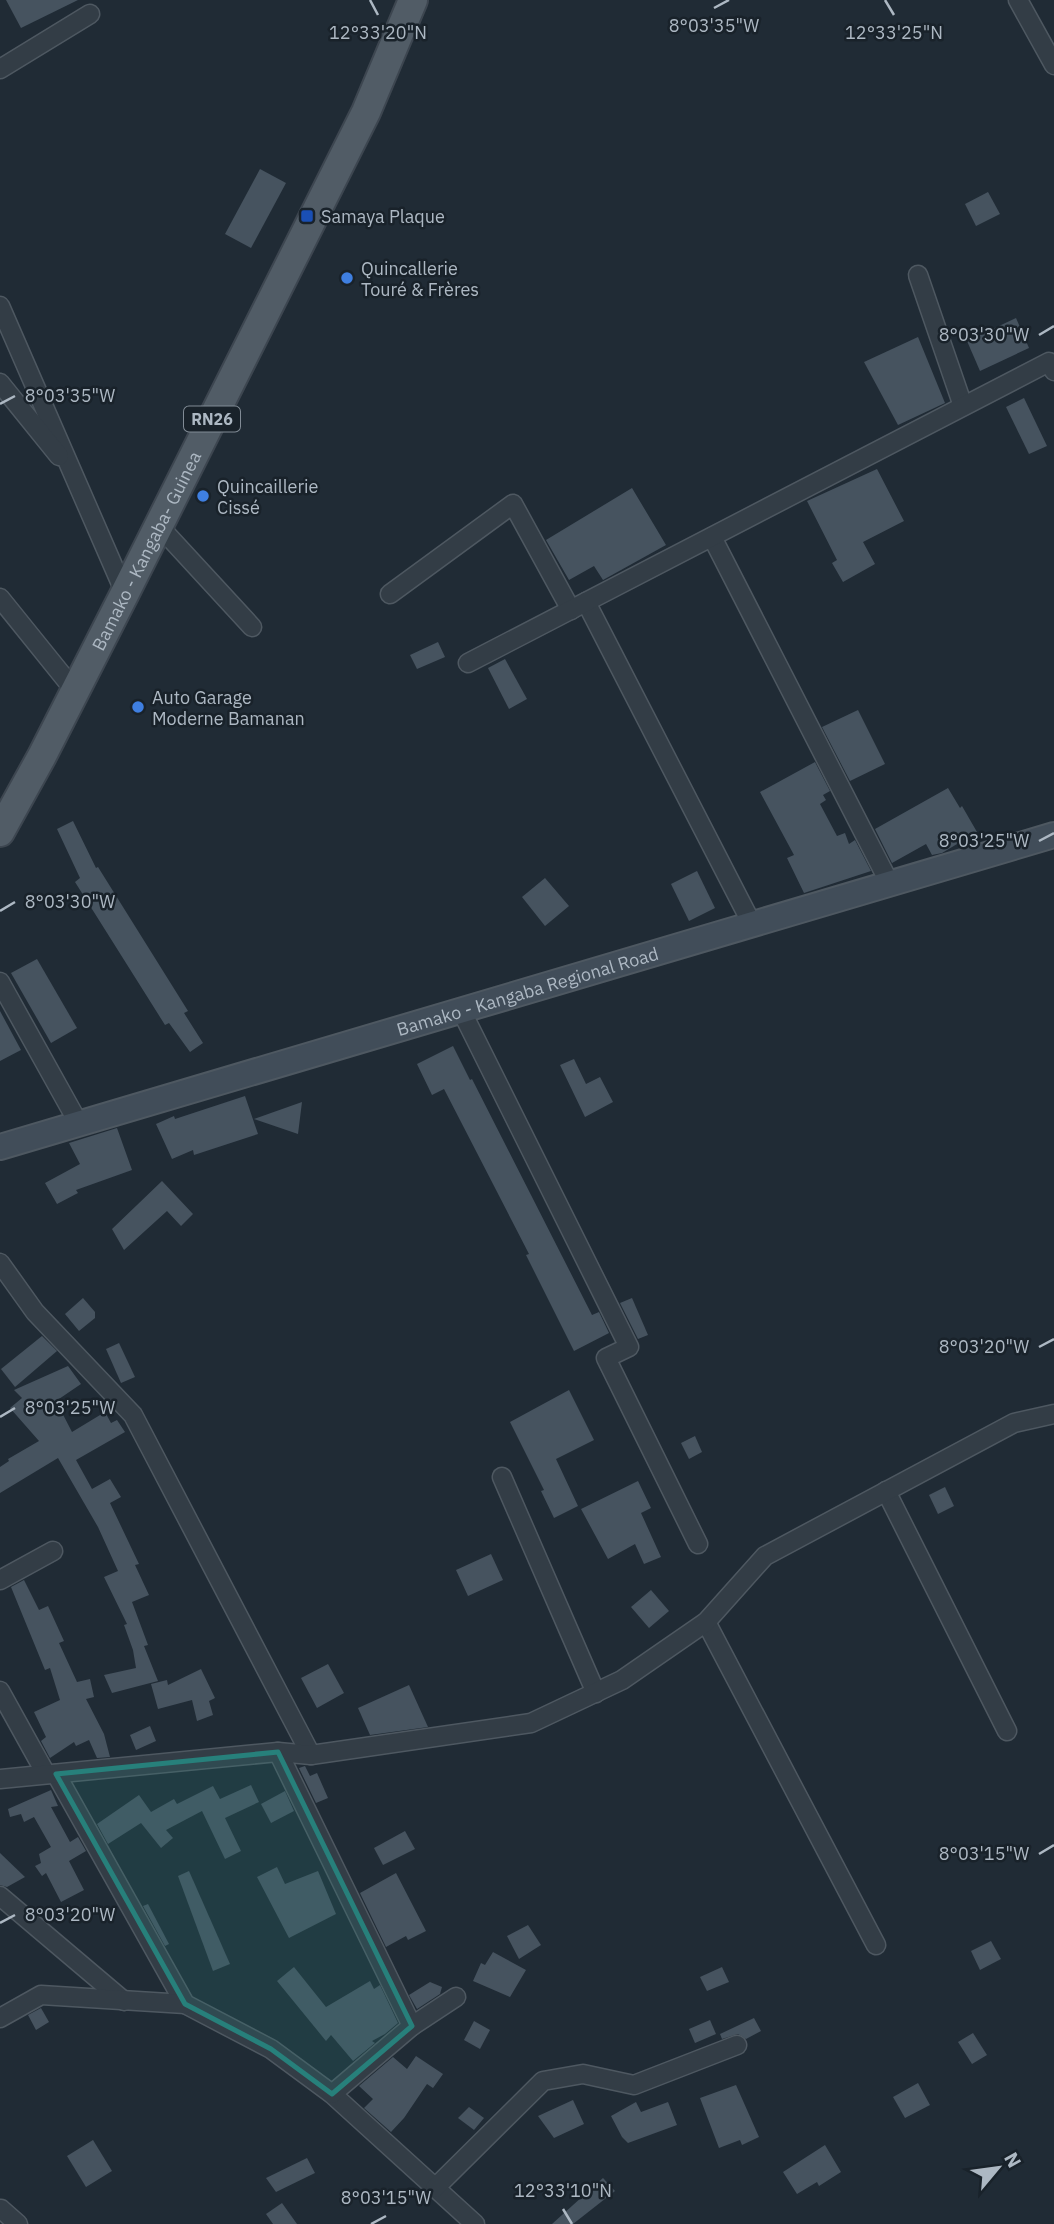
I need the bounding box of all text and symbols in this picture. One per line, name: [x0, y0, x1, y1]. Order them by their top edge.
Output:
text: 8°03'35"W: [669, 14, 759, 37]
text: 12°33'20"N: [329, 21, 427, 44]
text: 12°33'25"N: [845, 21, 943, 44]
place label: Samaya Plaque: [321, 205, 445, 228]
marker: Samaya Plaque: [299, 208, 315, 224]
place label: Quincallerie Touré & Frères: [361, 257, 479, 301]
marker: Quincallerie Touré & Frères: [339, 270, 355, 286]
text: 8°03'30"W: [939, 323, 1029, 346]
text: 8°03'35"W: [25, 384, 115, 407]
road number: RN26: [184, 406, 240, 432]
street label: Bamako - Kangaba- Guinea: [86, 447, 206, 654]
place label: Quincaillerie Cissé: [217, 475, 319, 519]
marker: Quincaillerie Cissé: [195, 488, 211, 504]
place label: Auto Garage Moderne Bamanan: [152, 686, 305, 730]
marker: Auto Garage Moderne Bamanan: [130, 699, 146, 715]
text: 8°03'25"W: [939, 829, 1029, 852]
text: 8°03'30"W: [25, 890, 115, 913]
street label: Bamako - Kangaba Regional Road: [394, 941, 661, 1040]
text: 8°03'20"W: [939, 1335, 1029, 1358]
text: 8°03'25"W: [25, 1396, 115, 1419]
text: 8°03'15"W: [939, 1842, 1029, 1865]
text: 8°03'20"W: [25, 1903, 115, 1926]
north arrow: [963, 2133, 1033, 2203]
text: N: [999, 2148, 1027, 2172]
text: 12°33'10"N: [514, 2179, 612, 2202]
text: 8°03'15"W: [341, 2186, 431, 2209]

